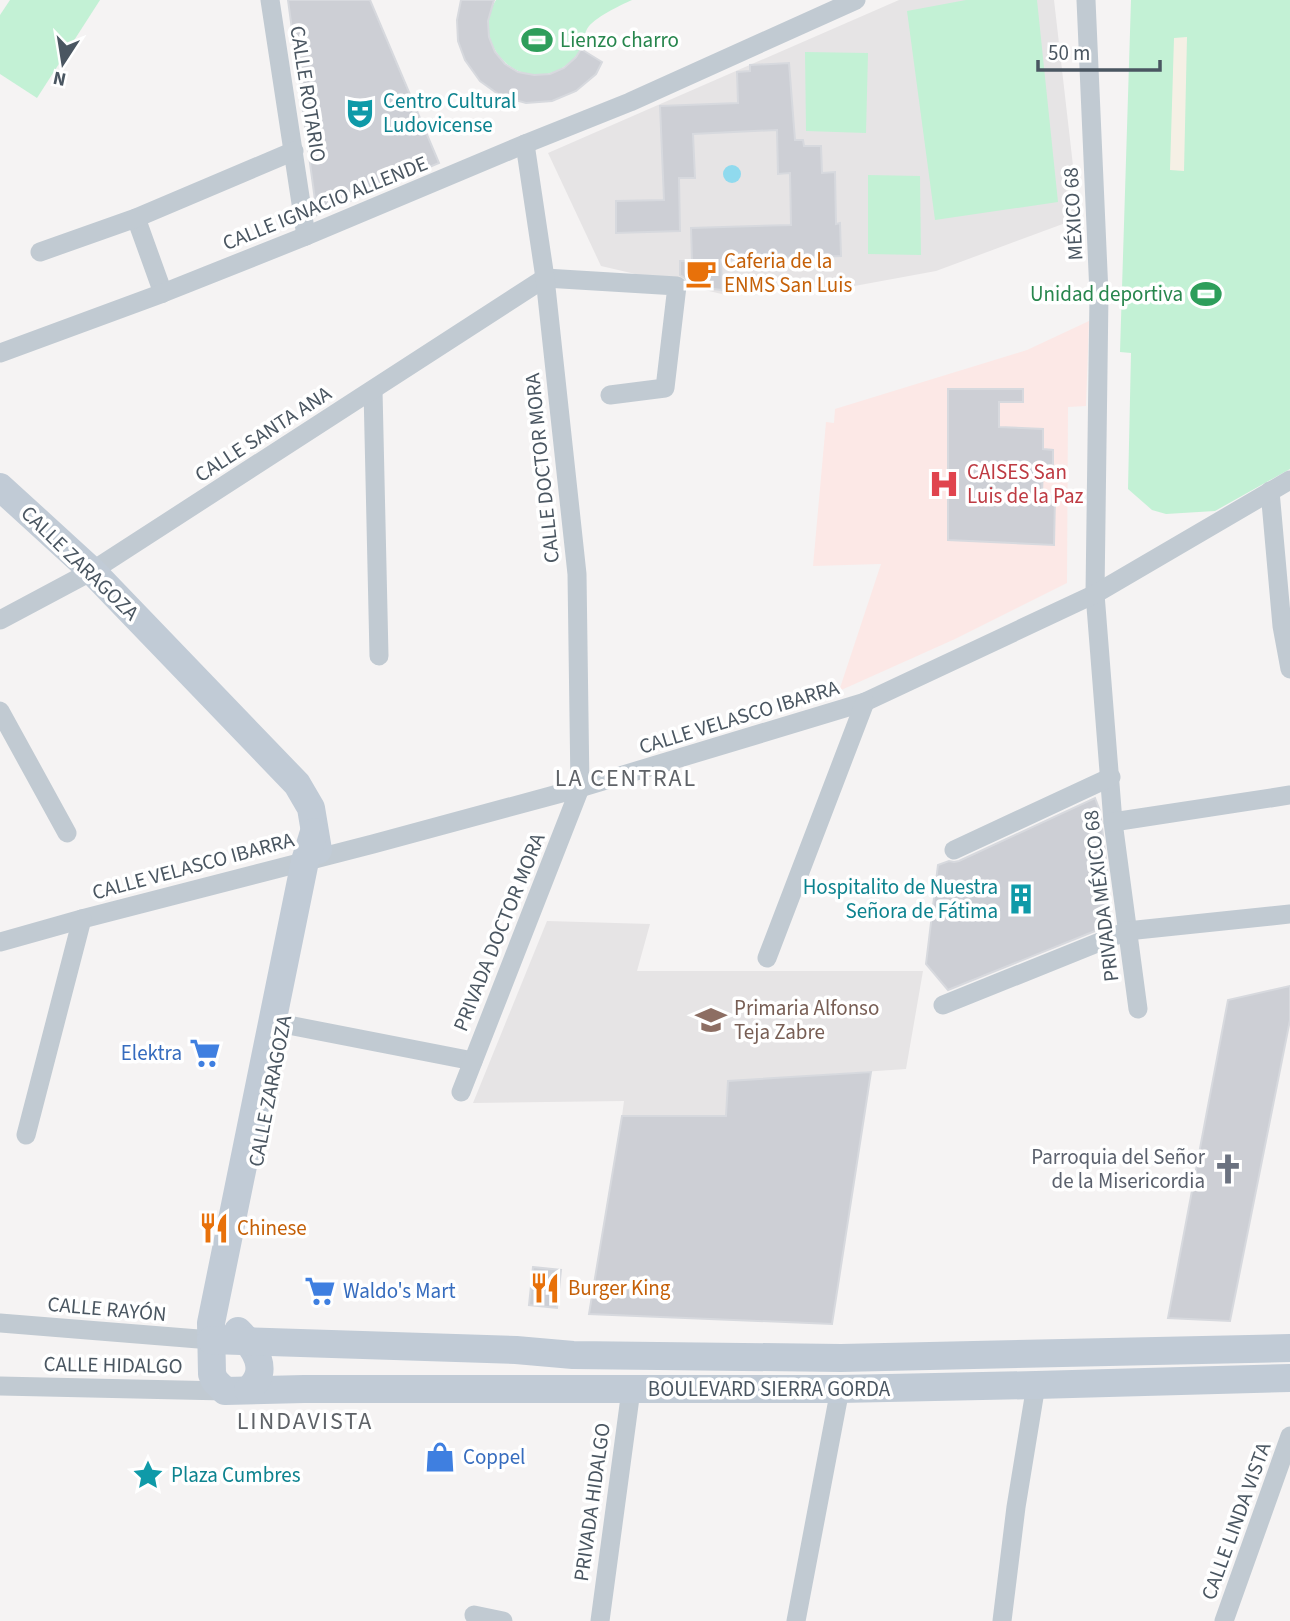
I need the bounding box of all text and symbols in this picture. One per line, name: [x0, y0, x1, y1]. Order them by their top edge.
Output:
sports icon: Lienzo charro: [520, 23, 554, 57]
street label: CALLE ROTARIO: [282, 24, 334, 164]
place label: Lienzo charro: [560, 25, 679, 55]
north arrow: [28, 28, 98, 98]
scale bar: [1038, 28, 1160, 72]
text: 50 m: [1048, 38, 1090, 68]
text: N: [51, 64, 69, 93]
place label: Centro Cultural Ludovicense: [383, 86, 516, 140]
theatre icon: Centro Cultural Ludovicense: [343, 96, 377, 130]
street label: CALLE IGNACIO ALLENDE: [218, 148, 432, 258]
street label: MÉXICO 68: [1056, 167, 1090, 261]
place label: Caferia de la ENMS San Luis: [724, 246, 852, 300]
cafe icon: Caferia de la ENMS San Luis: [684, 256, 718, 290]
sports icon: Unidad deportiva: [1189, 277, 1223, 311]
place label: Unidad deportiva: [1030, 279, 1183, 309]
street label: CALLE DOCTOR MORA: [517, 371, 567, 564]
street label: CALLE SANTA ANA: [189, 378, 338, 490]
place label: CAISES San Luis de la Paz: [967, 457, 1084, 511]
hospital icon: CAISES San Luis de la Paz: [927, 467, 961, 501]
street label: CALLE ZARAGOZA: [14, 499, 146, 628]
street label: CALLE VELASCO IBARRA: [635, 672, 843, 762]
district label: LA CENTRAL: [555, 761, 697, 796]
street label: PRIVADA MÉXICO 68: [1076, 808, 1126, 984]
street label: CALLE VELASCO IBARRA: [89, 824, 298, 907]
street label: PRIVADA DOCTOR MORA: [445, 828, 553, 1036]
place label: Hospitalito de Nuestra Señora de Fátima: [803, 872, 998, 926]
building icon: Hospitalito de Nuestra Señora de Fátima: [1004, 882, 1038, 916]
place label: Primaria Alfonso Teja Zabre: [734, 993, 879, 1047]
school or university icon: Primaria Alfonso Teja Zabre: [694, 1003, 728, 1037]
street label: CALLE ZARAGOZA: [241, 1012, 300, 1169]
supermarket icon: Elektra: [188, 1036, 222, 1070]
place label: Elektra: [121, 1038, 182, 1068]
place label: Parroquia del Señor de la Misericordia: [1031, 1142, 1206, 1196]
church icon: Parroquia del Señor de la Misericordia: [1211, 1152, 1245, 1186]
restaurant icon: Chinese: [197, 1211, 231, 1245]
place label: Chinese: [237, 1213, 307, 1243]
restaurant icon: Burger King: [528, 1271, 562, 1305]
place label: Burger King: [568, 1273, 671, 1303]
supermarket icon: Waldo's Mart: [303, 1274, 337, 1308]
place label: Waldo's Mart: [343, 1276, 456, 1306]
street label: CALLE RAYÓN: [46, 1289, 168, 1329]
street label: CALLE HIDALGO: [43, 1349, 183, 1381]
street label: BOULEVARD SIERRA GORDA: [648, 1374, 891, 1404]
district label: LINDAVISTA: [237, 1404, 373, 1439]
street label: PRIVADA HIDALGO: [566, 1421, 618, 1583]
street label: CALLE LINDA VISTA: [1194, 1437, 1279, 1604]
shop icon: Coppel: [423, 1440, 457, 1474]
place label: Coppel: [463, 1442, 525, 1472]
place icon: Plaza Cumbres: [131, 1458, 165, 1492]
place label: Plaza Cumbres: [171, 1460, 301, 1490]

